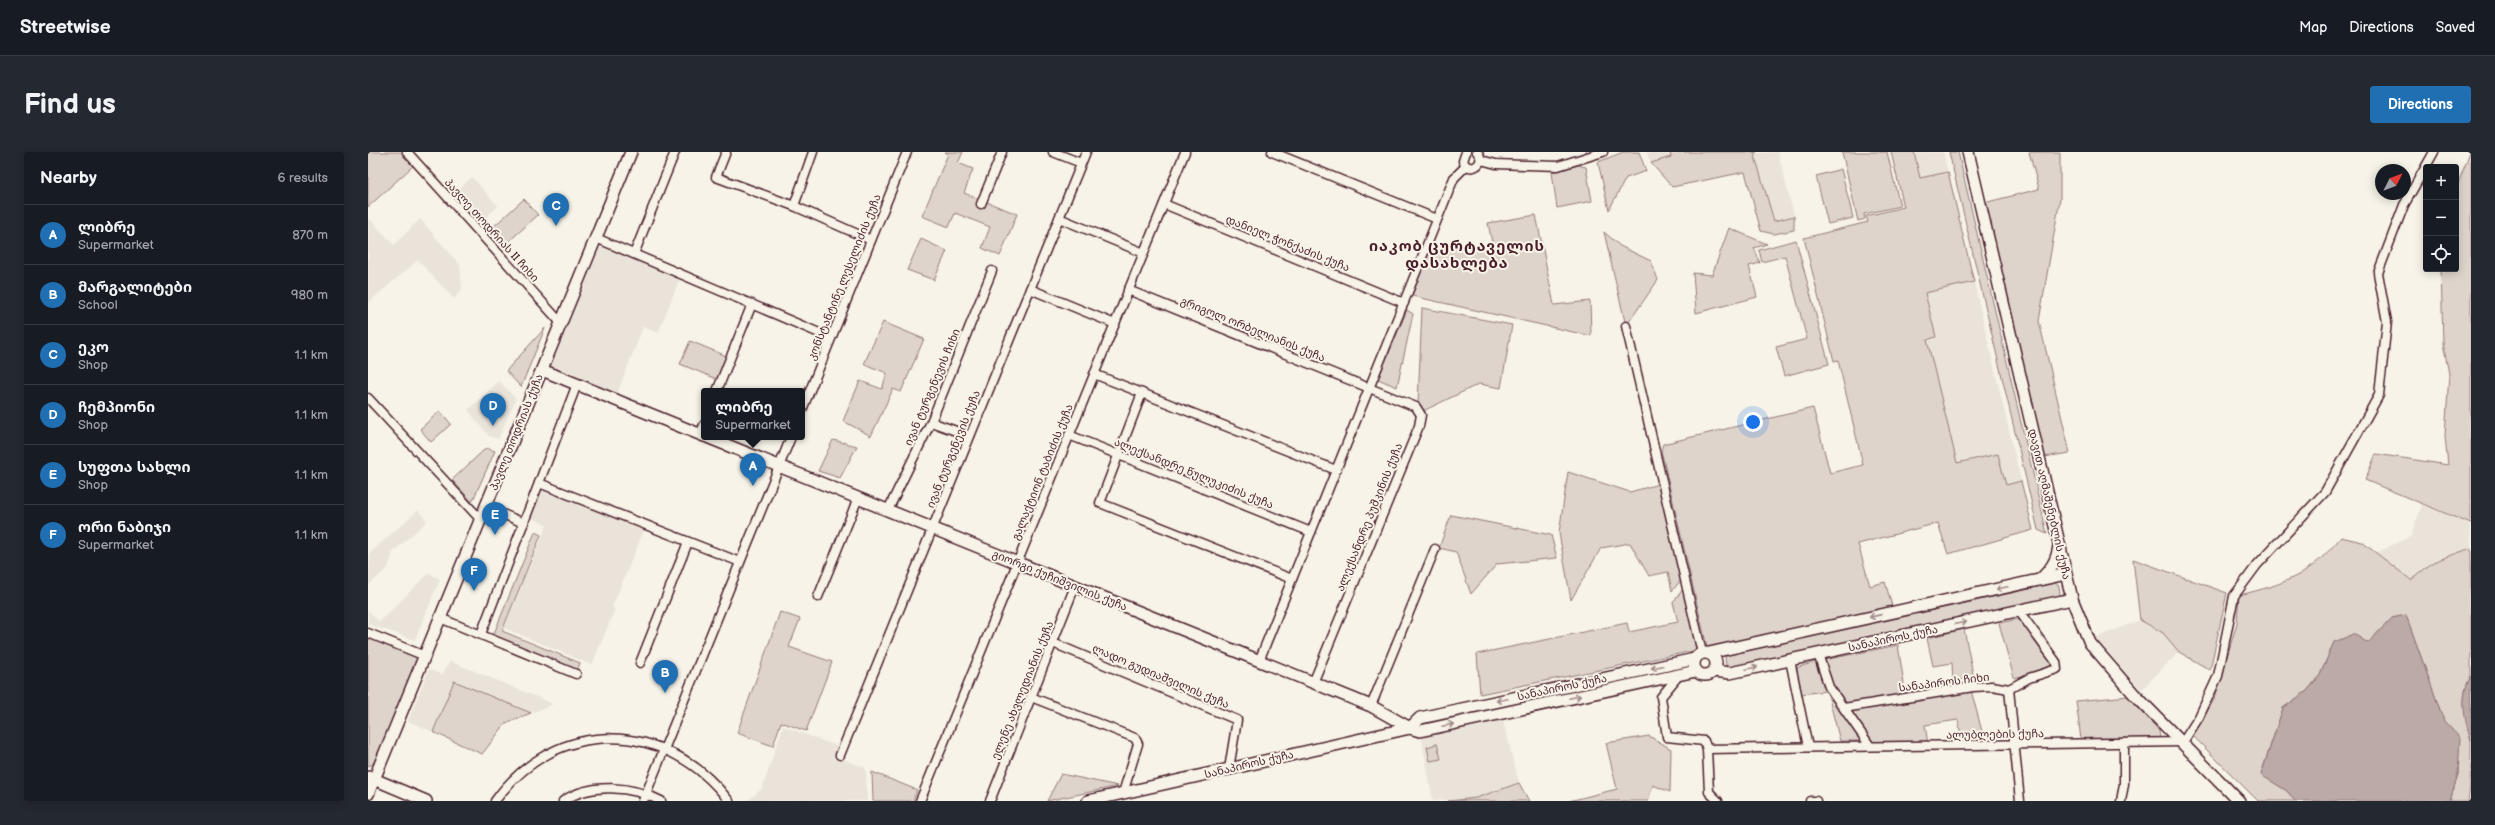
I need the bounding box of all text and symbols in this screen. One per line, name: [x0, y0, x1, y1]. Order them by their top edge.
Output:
text: Streetwise: [20, 16, 111, 39]
text: Map: [2299, 19, 2327, 36]
text: Directions: [2349, 19, 2414, 36]
text: Saved: [2436, 19, 2475, 36]
button: Directions: [2370, 86, 2471, 123]
text: Find us: [24, 88, 116, 121]
north arrow: [2375, 164, 2411, 200]
map controls: [2423, 164, 2459, 272]
button: +: [2423, 164, 2459, 200]
text: Nearby: [40, 168, 97, 188]
text: 6 results: [278, 170, 328, 186]
street label: პავლე თოდრიას II ჩიხი: [442, 176, 541, 285]
street label: კონსტანტინე ლესელიძის ქუჩა: [805, 192, 884, 362]
pin: C: [543, 193, 569, 226]
button: −: [2423, 200, 2459, 236]
street label: დანიელ ჭონქაძის ქუჩა: [1224, 213, 1352, 274]
text: ლიბრე: [78, 218, 135, 237]
text: A: [49, 227, 57, 243]
text: 870 m: [292, 227, 328, 243]
button: locate: [2423, 236, 2459, 272]
text: Supermarket: [78, 237, 154, 253]
district label: იაკობ ცურტაველის დასახლება: [1369, 237, 1545, 273]
text: მარგალიტები: [78, 278, 192, 297]
text: B: [48, 287, 58, 303]
text: 980 m: [291, 287, 328, 303]
street label: გრიგოლ ორბელიანის ქუჩა: [1179, 294, 1327, 364]
text: School: [78, 297, 118, 313]
street label: ივან ტურგენევის ჩიხი: [902, 327, 963, 448]
text: ეკო: [78, 338, 109, 357]
text: C: [48, 347, 58, 363]
text: 1.1 km: [295, 347, 328, 363]
text: Shop: [78, 357, 108, 373]
street label: პავლე თოდრიას ქუჩა: [487, 372, 546, 492]
popup: [701, 388, 805, 440]
street label: ივან ტურგენევის ქუჩა: [924, 388, 983, 510]
pin: D: [480, 393, 506, 426]
text: ჩემპიონი: [78, 398, 155, 417]
text: ლიბრე: [715, 398, 773, 417]
street label: გალაქტიონ ტაბიძის ქუჩა: [1009, 402, 1076, 542]
text: D: [48, 407, 58, 423]
text: 1.1 km: [295, 407, 328, 423]
your location: [1743, 412, 1763, 432]
text: Shop: [78, 417, 108, 433]
text: Supermarket: [715, 417, 791, 433]
street label: დავით აღმაშენებლის ქუჩა: [2026, 427, 2073, 581]
street label: ალექსანდრე წულუკიძის ქუჩა: [1112, 435, 1275, 511]
street label: ალექსანდრე პუშკინის ქუჩა: [1334, 441, 1405, 593]
pin: A: [740, 453, 766, 486]
text: სუფთა სახლი: [78, 458, 190, 477]
text: E: [49, 467, 57, 483]
text: 1.1 km: [295, 467, 328, 483]
text: Shop: [78, 477, 108, 493]
pin: E: [482, 502, 508, 535]
text: ორი ნაბიჯი: [78, 518, 171, 537]
text: F: [49, 527, 57, 543]
text: 1.1 km: [295, 527, 328, 543]
text: Supermarket: [78, 537, 154, 553]
street label: გიორგი ქუჩიშვილის ქუჩა: [990, 547, 1129, 614]
pin: F: [461, 558, 487, 591]
one-way arrow: [1996, 585, 2009, 593]
one-way arrow: [1869, 613, 1882, 621]
street label: ელენე ახვლედიანის ქუჩა: [989, 619, 1056, 761]
one-way arrow: [1955, 619, 1968, 627]
street label: სანაპიროს ქუჩა: [1847, 623, 1939, 654]
street label: ლადო გუდიაშვილის ქუჩა: [1090, 642, 1231, 711]
pin: B: [652, 660, 678, 693]
one-way arrow: [1650, 663, 1663, 671]
one-way arrow: [1745, 664, 1758, 672]
street label: სანაპიროს ჩიხი: [1898, 670, 1990, 695]
street label: სანაპიროს ქუჩა: [1516, 672, 1608, 703]
one-way arrow: [1568, 693, 1581, 701]
one-way arrow: [1496, 697, 1509, 705]
one-way arrow: [1441, 720, 1454, 728]
street label: ალუბლების ქუჩა: [1946, 727, 2044, 742]
street label: სანაპიროს ქუჩა: [1203, 748, 1295, 781]

